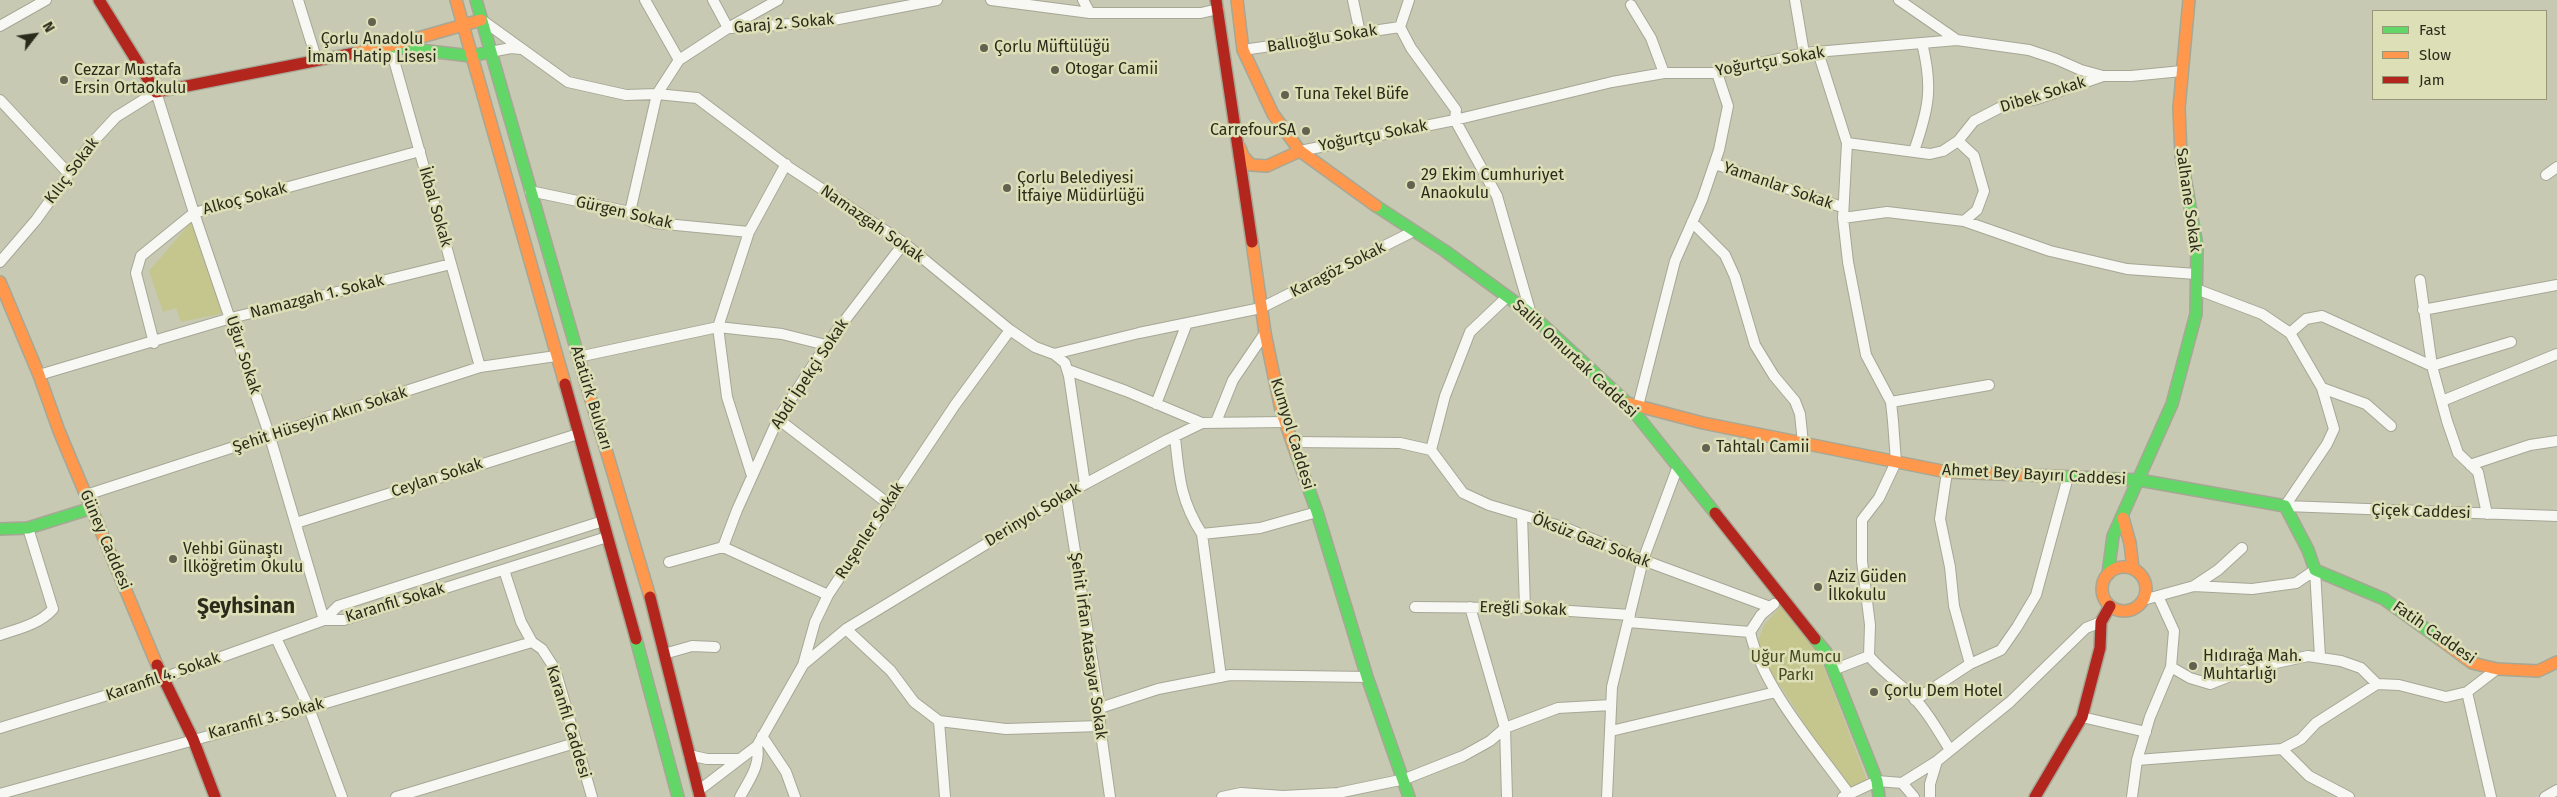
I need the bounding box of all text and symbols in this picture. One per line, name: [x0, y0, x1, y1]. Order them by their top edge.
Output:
north arrow: [10, 10, 60, 60]
street label: Garaj 2. Sokak: [733, 10, 835, 38]
legend: [2372, 10, 2547, 100]
marker: Çorlu Anadolu İmam Hatip Lisesi: [366, 16, 378, 28]
text: N: [39, 19, 58, 36]
street label: Ballıoğlu Sokak: [1266, 21, 1378, 57]
text: Fast: [2419, 21, 2446, 39]
place label: Çorlu Anadolu İmam Hatip Lisesi: [307, 30, 437, 68]
place label: Çorlu Müftülüğü: [994, 38, 1110, 58]
marker: Çorlu Müftülüğü: [978, 42, 990, 54]
street label: Yoğurtçu Sokak: [1714, 43, 1826, 81]
text: Slow: [2419, 46, 2451, 64]
place label: Otogar Camii: [1065, 60, 1158, 80]
place label: Cezzar Mustafa Ersin Ortaokulu: [74, 61, 186, 99]
marker: Otogar Camii: [1049, 64, 1061, 76]
text: Jam: [2419, 71, 2445, 89]
street label: Dibek Sokak: [1998, 73, 2088, 117]
marker: Cezzar Mustafa Ersin Ortaokulu: [58, 74, 70, 86]
place label: Tuna Tekel Büfe: [1295, 85, 1409, 105]
marker: Tuna Tekel Büfe: [1279, 89, 1291, 101]
street label: Yoğurtçu Sokak: [1317, 116, 1429, 156]
place label: CarrefourSA: [1210, 121, 1296, 141]
marker: CarrefourSA: [1300, 125, 1312, 137]
street label: Kılıç Sokak: [41, 134, 103, 208]
street label: Salhane Sokak: [2171, 147, 2205, 253]
street label: Yamanlar Sokak: [1721, 158, 1835, 214]
street label: İkbal Sokak: [414, 165, 456, 249]
place label: 29 Ekim Cumhuriyet Anaokulu: [1421, 166, 1564, 204]
place label: Çorlu Belediyesi İtfaiye Müdürlüğü: [1017, 169, 1145, 207]
street label: Alkoç Sokak: [201, 179, 289, 219]
marker: 29 Ekim Cumhuriyet Anaokulu: [1405, 179, 1417, 191]
street label: Namazgah Sokak: [816, 181, 928, 267]
marker: Çorlu Belediyesi İtfaiye Müdürlüğü: [1001, 182, 1013, 194]
street label: Gürgen Sokak: [574, 193, 674, 233]
street label: Karagöz Sokak: [1287, 238, 1389, 302]
street label: Namazgah 1. Sokak: [248, 271, 386, 323]
street label: Salih Omurtak Caddesi: [1508, 296, 1642, 422]
street label: Uğur Sokak: [221, 313, 265, 397]
street label: Abdi İpekçi Sokak: [767, 315, 853, 433]
street label: Atatürk Bulvarı: [566, 344, 616, 452]
street label: Kumyol Caddesi: [1266, 376, 1318, 492]
street label: Şehit Hüseyin Akın Sokak: [230, 383, 410, 457]
place label: Tahtalı Camii: [1716, 438, 1809, 458]
marker: Tahtalı Camii: [1700, 442, 1712, 454]
street label: Ceylan Sokak: [389, 454, 485, 502]
street label: Ahmet Bey Bayırı Caddesi: [1941, 461, 2127, 489]
street label: Ruşenler Sokak: [832, 479, 908, 583]
street label: Derinyol Sokak: [982, 479, 1084, 551]
street label: Güney Caddesi: [75, 487, 135, 593]
street label: Çiçek Caddesi: [2371, 501, 2471, 523]
street label: Öksüz Gazi Sokak: [1529, 510, 1653, 572]
place label: Vehbi Günaştı İlköğretim Okulu: [183, 540, 303, 578]
street label: Şehit İrfan Atasayar Sokak: [1065, 551, 1111, 741]
marker: Vehbi Günaştı İlköğretim Okulu: [167, 553, 179, 565]
place label: Aziz Güden İlkokulu: [1828, 568, 1907, 606]
street label: Karanfil Sokak: [343, 579, 447, 627]
marker: Aziz Güden İlkokulu: [1812, 581, 1824, 593]
district label: Şeyhsinan: [197, 594, 295, 620]
street label: Fatih Caddesi: [2389, 597, 2479, 669]
street label: Ereğli Sokak: [1479, 598, 1567, 620]
place label: Hıdırağa Mah. Muhtarlığı: [2203, 647, 2302, 685]
street label: Karanfil 4. Sokak: [103, 648, 223, 706]
park label: Uğur Mumcu Parkı: [1751, 648, 1841, 686]
marker: Hıdırağa Mah. Muhtarlığı: [2187, 660, 2199, 672]
street label: Karanfil Caddesi: [542, 663, 594, 781]
place label: Çorlu Dem Hotel: [1884, 682, 2003, 702]
marker: Çorlu Dem Hotel: [1868, 686, 1880, 698]
street label: Karanfil 3. Sokak: [206, 694, 326, 744]

